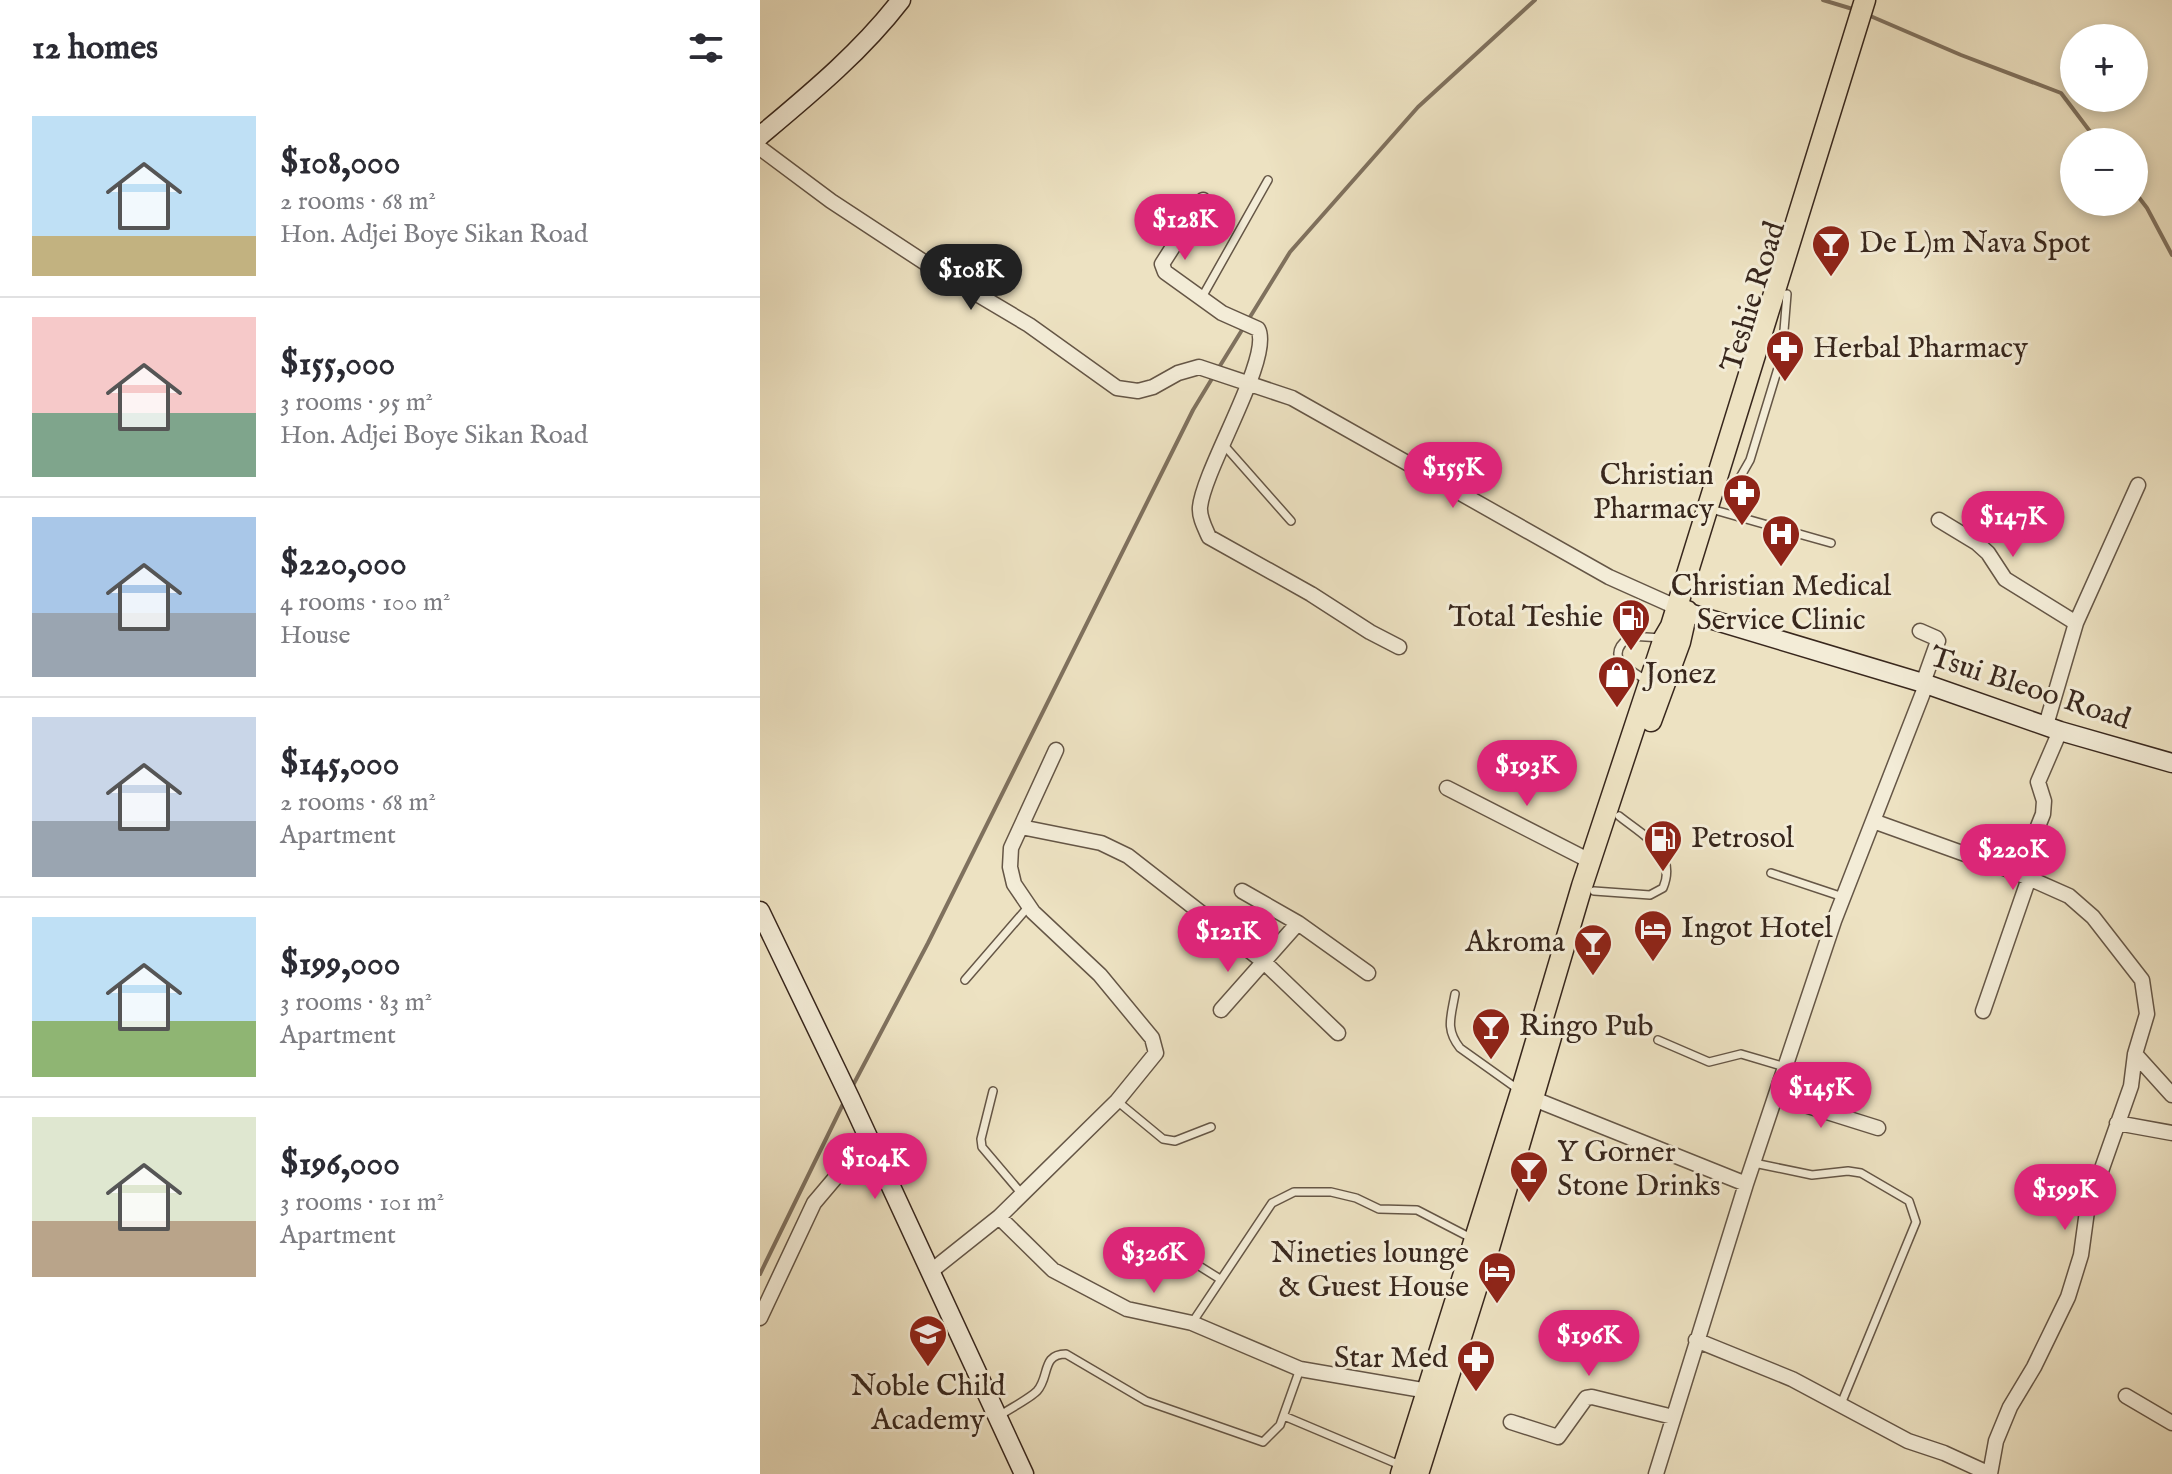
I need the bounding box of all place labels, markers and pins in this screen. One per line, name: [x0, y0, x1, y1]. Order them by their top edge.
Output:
pin: $128K: [1129, 194, 1241, 262]
bar icon: De L)m Nava Spot: [1810, 223, 1852, 278]
place label: De L)m Nava Spot: [1859, 225, 2091, 263]
pin: $108K: [915, 244, 1027, 312]
pharmacy icon: Herbal Pharmacy: [1764, 328, 1806, 383]
place label: Herbal Pharmacy: [1813, 330, 2028, 368]
pin: $155K: [1397, 442, 1509, 510]
place label: Christian Pharmacy: [1593, 457, 1714, 529]
pharmacy icon: Christian Pharmacy: [1721, 472, 1763, 527]
pin: $147K: [1957, 491, 2069, 559]
hospital icon: Christian Medical Service Clinic: [1760, 513, 1802, 568]
place label: Christian Medical Service Clinic: [1671, 568, 1892, 640]
fuel station icon: Total Teshie: [1610, 597, 1652, 652]
place label: Total Teshie: [1448, 599, 1603, 637]
shop icon: Jonez: [1596, 654, 1638, 709]
place label: Jonez: [1642, 656, 1716, 694]
pin: $193K: [1471, 740, 1583, 808]
fuel station icon: Petrosol: [1642, 818, 1684, 873]
place label: Petrosol: [1691, 820, 1795, 858]
pin: $220K: [1957, 824, 2069, 892]
pin: $121K: [1172, 906, 1284, 974]
hotel icon: Ingot Hotel: [1632, 908, 1674, 963]
place label: Ingot Hotel: [1681, 910, 1834, 948]
bar icon: Akroma: [1572, 922, 1614, 977]
place label: Akroma: [1464, 924, 1565, 962]
bar icon: Ringo Pub: [1470, 1006, 1512, 1061]
place label: Ringo Pub: [1519, 1008, 1654, 1046]
pin: $145K: [1765, 1062, 1877, 1130]
pin: $104K: [819, 1133, 931, 1201]
place label: Y Gorner Stone Drinks: [1557, 1134, 1721, 1206]
bar icon: Y Gorner Stone Drinks: [1508, 1149, 1550, 1204]
pin: $199K: [2009, 1164, 2121, 1232]
pin: $326K: [1098, 1227, 1210, 1295]
place label: Nineties lounge & Guest House: [1271, 1235, 1469, 1307]
hotel icon: Nineties lounge & Guest House: [1476, 1250, 1518, 1305]
pin: $196K: [1533, 1310, 1645, 1378]
school or university icon: Noble Child Academy: [907, 1313, 949, 1368]
pharmacy icon: Star Med: [1455, 1338, 1497, 1393]
place label: Star Med: [1334, 1340, 1449, 1378]
place label: Noble Child Academy: [850, 1368, 1007, 1440]

